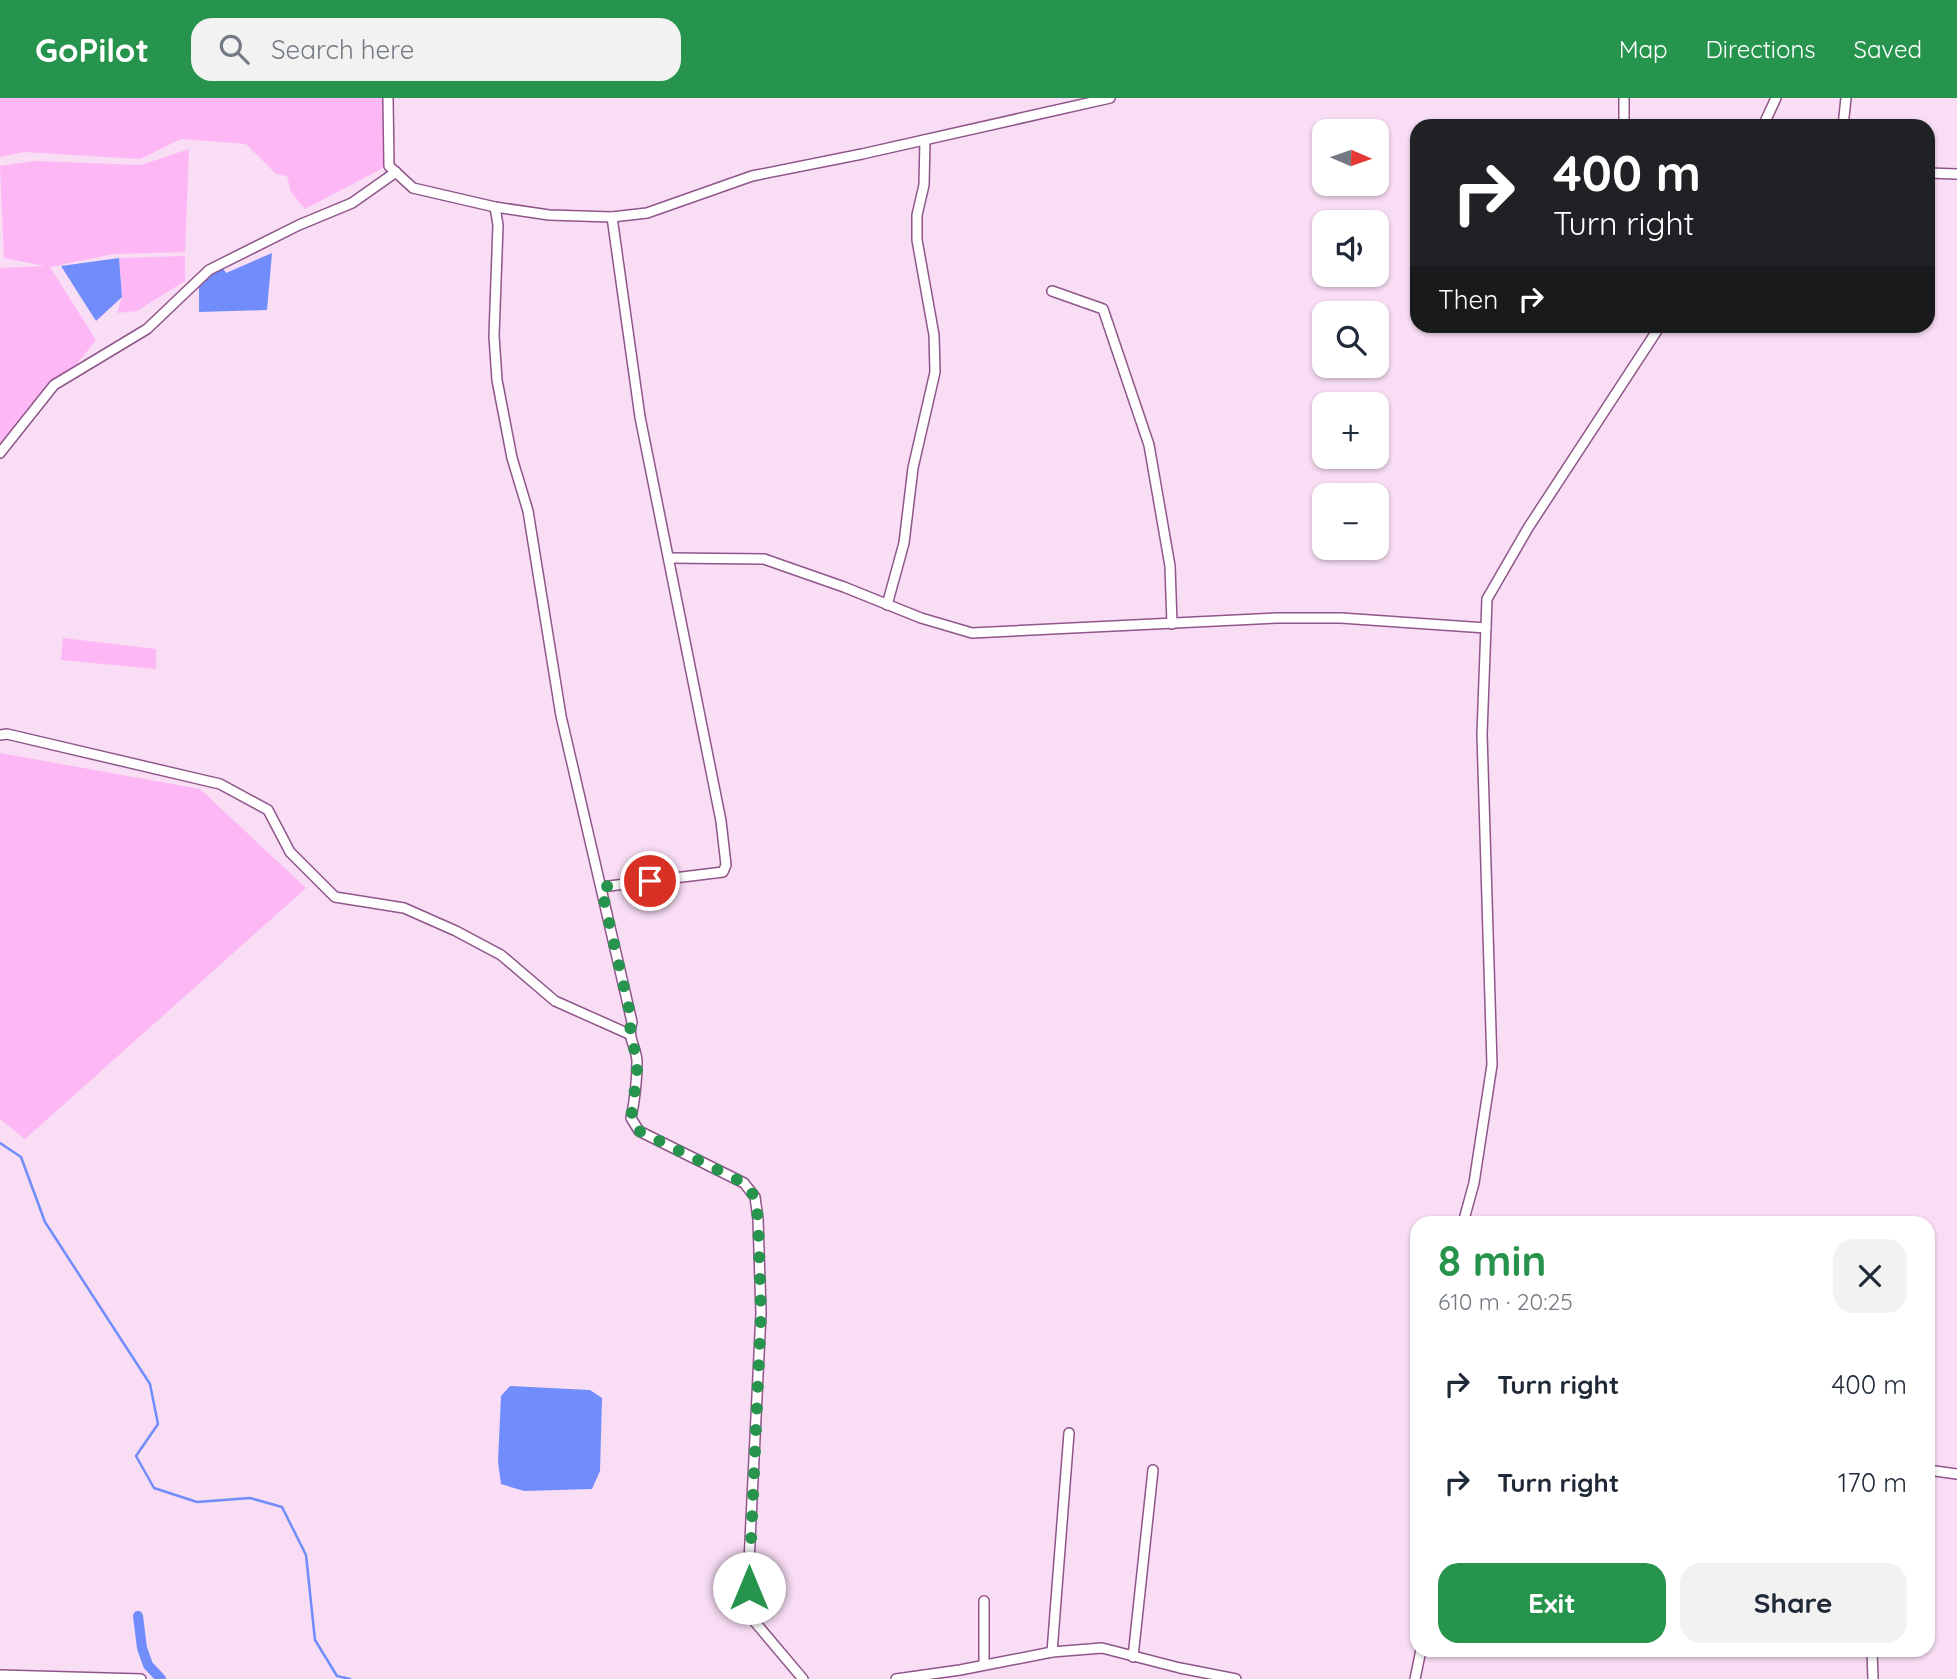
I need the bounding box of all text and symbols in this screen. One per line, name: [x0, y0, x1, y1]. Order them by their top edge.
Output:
search box: [191, 18, 681, 81]
text: GoPilot: [35, 29, 149, 70]
icon: search: [215, 30, 253, 68]
text: Search here: [271, 33, 414, 66]
text: Map: [1619, 34, 1668, 64]
text: Directions: [1706, 34, 1816, 64]
text: Saved: [1854, 34, 1922, 64]
north arrow: [1312, 119, 1390, 196]
map controls: [1312, 119, 1389, 560]
text: 400 m: [1553, 142, 1701, 203]
icon: right: [1438, 147, 1529, 238]
text: Turn right: [1553, 203, 1694, 243]
button: sound: [1312, 210, 1389, 287]
icon: right: [1512, 280, 1550, 318]
text: Then: [1438, 283, 1498, 316]
button: search: [1312, 301, 1389, 378]
button: +: [1312, 392, 1389, 469]
button: −: [1312, 483, 1389, 560]
pin: [620, 851, 680, 911]
icon: arrive: [631, 862, 669, 900]
text: 8 min: [1438, 1234, 1546, 1287]
button: close: [1833, 1239, 1907, 1313]
text: 610 m · 20:25: [1438, 1287, 1573, 1316]
icon: right: [1438, 1365, 1476, 1403]
text: Turn right: [1497, 1368, 1619, 1401]
text: 400 m: [1832, 1368, 1907, 1401]
icon: right: [1438, 1463, 1476, 1501]
text: Turn right: [1497, 1466, 1619, 1499]
text: 170 m: [1838, 1466, 1907, 1499]
position arrow: [712, 1551, 786, 1625]
button: Exit: [1438, 1563, 1666, 1643]
button: Share: [1680, 1563, 1907, 1643]

